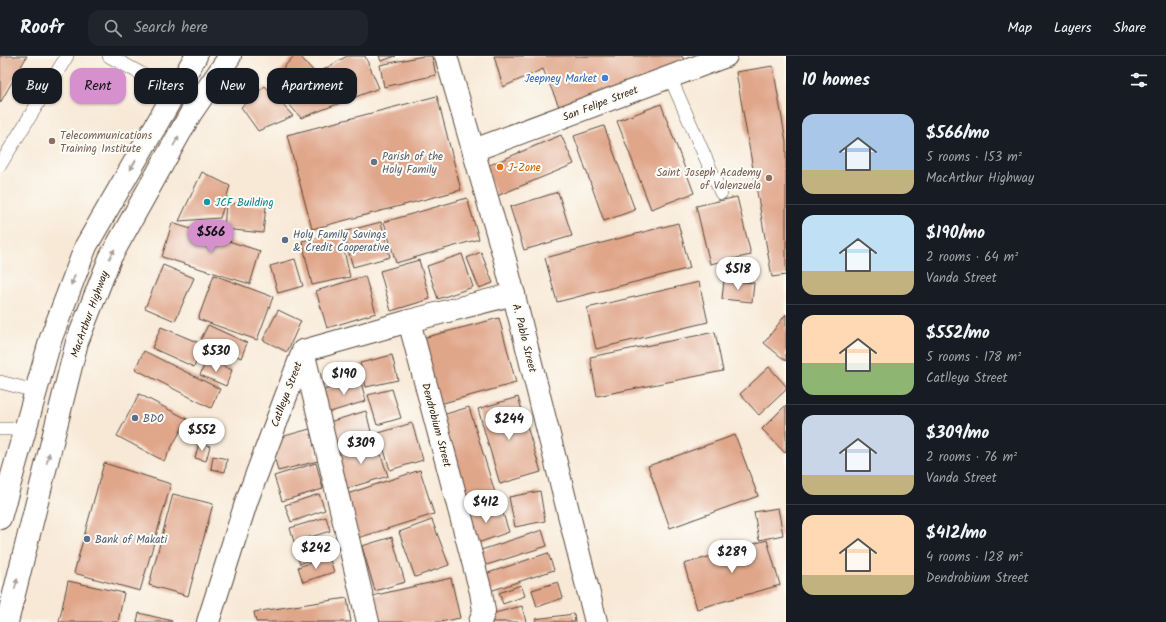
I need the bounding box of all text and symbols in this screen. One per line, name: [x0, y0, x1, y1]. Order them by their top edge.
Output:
search box: [88, 10, 368, 46]
text: Roofr: [20, 13, 64, 43]
text: Search here: [134, 16, 208, 40]
icon: search: [102, 17, 124, 39]
text: Map: [1008, 17, 1032, 39]
text: Layers: [1054, 17, 1092, 39]
text: Share: [1114, 17, 1146, 39]
text: 10 homes: [802, 67, 870, 94]
chip: Buy: [12, 68, 62, 104]
chip: Rent: [70, 68, 126, 104]
chip: Filters: [134, 68, 198, 104]
chip: New: [206, 68, 259, 104]
chip: Apartment: [267, 68, 357, 104]
icon: filters: [1128, 69, 1150, 91]
place label: Jeepney Market: [524, 70, 598, 88]
marker: Jeepney Market: [600, 73, 610, 83]
street label: San Felipe Street: [560, 81, 642, 127]
text: $566/mo: [926, 120, 990, 147]
place label: Telecommunications Training Institute: [60, 127, 152, 158]
icon: home: [834, 130, 882, 178]
one-way arrow: [172, 135, 179, 147]
marker: Telecommunications Training Institute: [47, 136, 57, 146]
text: 5 rooms · 153 m²: [926, 147, 1022, 168]
place label: Parish of the Holy Family: [382, 148, 443, 179]
marker: Parish of the Holy Family: [369, 157, 379, 167]
one-way arrow: [129, 159, 136, 171]
place label: J-Zone: [508, 159, 541, 177]
marker: J-Zone: [495, 162, 505, 172]
place label: Saint Joseph Academy of Valenzuela: [656, 164, 762, 195]
text: MacArthur Highway: [926, 168, 1034, 189]
marker: Saint Joseph Academy of Valenzuela: [764, 173, 774, 183]
place label: JCF Building: [215, 194, 274, 212]
marker: JCF Building: [202, 197, 212, 207]
pin: $566: [187, 220, 235, 254]
text: $190/mo: [926, 220, 985, 247]
text: $566: [197, 222, 225, 243]
place label: Holy Family Savings & Credit Cooperative: [293, 226, 389, 257]
icon: home: [834, 231, 882, 279]
marker: Holy Family Savings & Credit Cooperative: [280, 235, 290, 245]
text: 2 rooms · 64 m²: [926, 247, 1018, 268]
one-way arrow: [109, 249, 115, 260]
pin: $518: [714, 257, 762, 291]
text: $518: [725, 259, 751, 280]
street label: MacArthur Highway: [66, 268, 114, 360]
text: Vanda Street: [926, 268, 997, 289]
one-way arrow: [69, 274, 75, 286]
street label: A. Pablo Street: [507, 302, 541, 375]
text: $552/mo: [926, 320, 990, 347]
icon: home: [834, 331, 882, 379]
pin: $530: [192, 339, 240, 373]
text: $530: [202, 341, 230, 362]
text: 5 rooms · 178 m²: [926, 347, 1021, 368]
street label: Catlleya Street: [266, 358, 308, 430]
pin: $190: [320, 362, 368, 396]
text: $190: [332, 364, 356, 385]
text: Catlleya Street: [926, 368, 1008, 389]
street label: Dendrobium Street: [416, 381, 456, 470]
pin: $244: [485, 407, 533, 441]
text: $244: [494, 409, 524, 430]
place label: BDO: [143, 410, 164, 428]
marker: BDO: [130, 413, 140, 423]
pin: $552: [178, 418, 226, 452]
text: $552: [188, 420, 216, 441]
text: $309/mo: [926, 420, 989, 447]
pin: $309: [337, 431, 385, 465]
icon: home: [834, 431, 882, 479]
text: $309: [347, 433, 375, 454]
text: 2 rooms · 76 m²: [926, 447, 1017, 468]
one-way arrow: [45, 452, 51, 464]
text: Vanda Street: [926, 468, 997, 489]
pin: $412: [462, 490, 510, 524]
text: $412: [473, 492, 499, 513]
text: $412/mo: [926, 520, 987, 547]
place label: Bank of Makati: [95, 531, 168, 549]
icon: home: [834, 531, 882, 579]
marker: Bank of Makati: [82, 534, 92, 544]
pin: $242: [292, 536, 340, 570]
text: $242: [301, 538, 331, 559]
pin: $289: [708, 540, 756, 574]
text: $289: [717, 542, 747, 563]
text: 4 rooms · 128 m²: [926, 547, 1023, 568]
text: Dendrobium Street: [926, 568, 1029, 589]
one-way arrow: [14, 578, 20, 590]

